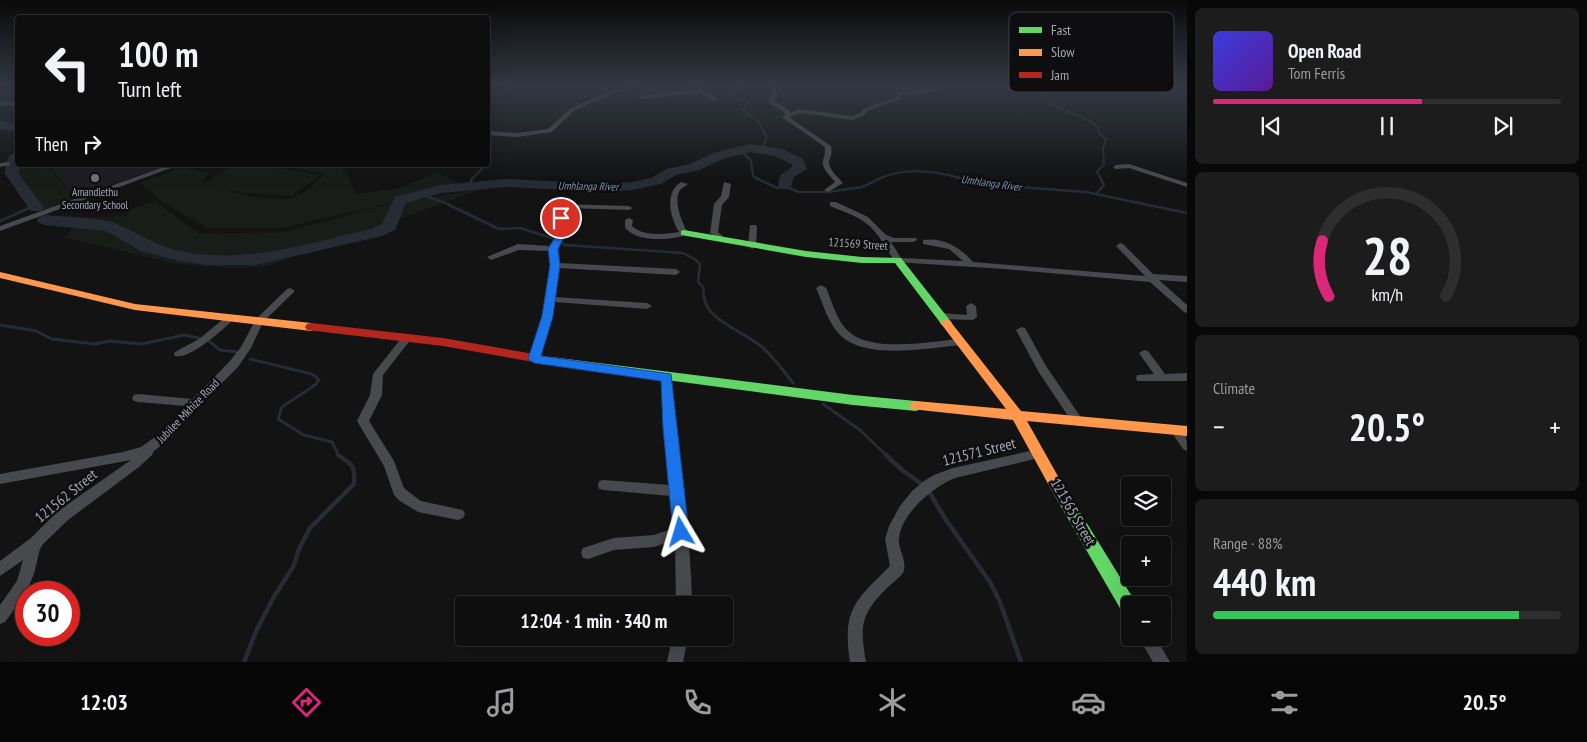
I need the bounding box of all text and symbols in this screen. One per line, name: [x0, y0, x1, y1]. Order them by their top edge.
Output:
legend: [1009, 12, 1174, 92]
text: Fast: [1051, 21, 1071, 39]
text: 100 m: [118, 31, 199, 77]
icon: left: [35, 35, 100, 100]
text: Open Road: [1288, 39, 1361, 63]
text: Slow: [1051, 43, 1075, 61]
text: Tom Ferris: [1288, 63, 1345, 83]
text: Jam: [1050, 66, 1069, 84]
text: Turn left: [118, 75, 182, 103]
icon: previous: [1257, 112, 1285, 140]
icon: pause: [1373, 112, 1401, 140]
icon: next: [1489, 112, 1517, 140]
icon: right: [78, 130, 106, 158]
text: Then: [35, 132, 68, 156]
marker: Amandlethu Secondary School: [89, 172, 101, 184]
water label: Umhlanga River: [960, 172, 1024, 194]
water label: Umhlanga River: [558, 178, 620, 194]
place label: Amandlethu Secondary School: [62, 185, 129, 212]
pin: [540, 197, 582, 239]
icon: arrive: [547, 204, 575, 232]
text: 28: [1362, 222, 1412, 289]
street label: 121569 Street: [828, 234, 889, 253]
text: km/h: [1371, 283, 1403, 306]
street label: Jubilee Mkhize Road: [153, 375, 222, 447]
text: Climate: [1213, 378, 1255, 398]
text: 20.5°: [1349, 402, 1425, 451]
text: −: [1213, 408, 1225, 445]
text: +: [1549, 408, 1561, 445]
street label: 121571 Street: [940, 433, 1017, 470]
street label: 121562 Street: [31, 465, 101, 527]
street label: 121565 Street: [1047, 475, 1100, 549]
map controls: [1121, 476, 1171, 646]
button: layers: [1121, 476, 1171, 526]
position arrow: [654, 505, 706, 557]
text: Range · 88%: [1213, 533, 1282, 553]
button: +: [1121, 536, 1171, 586]
text: 440 km: [1213, 557, 1316, 606]
speed limit sign: 30: [15, 581, 80, 646]
button: −: [1121, 596, 1171, 646]
text: 12:04 · 1 min · 340 m: [521, 609, 667, 633]
icon: directions: [289, 685, 324, 720]
icon: music: [484, 685, 519, 720]
icon: phone: [680, 685, 715, 720]
icon: climate: [875, 685, 910, 720]
icon: car: [1071, 685, 1106, 720]
icon: filters: [1267, 685, 1302, 720]
text: 12:03: [80, 688, 128, 716]
text: 20.5°: [1462, 688, 1507, 716]

